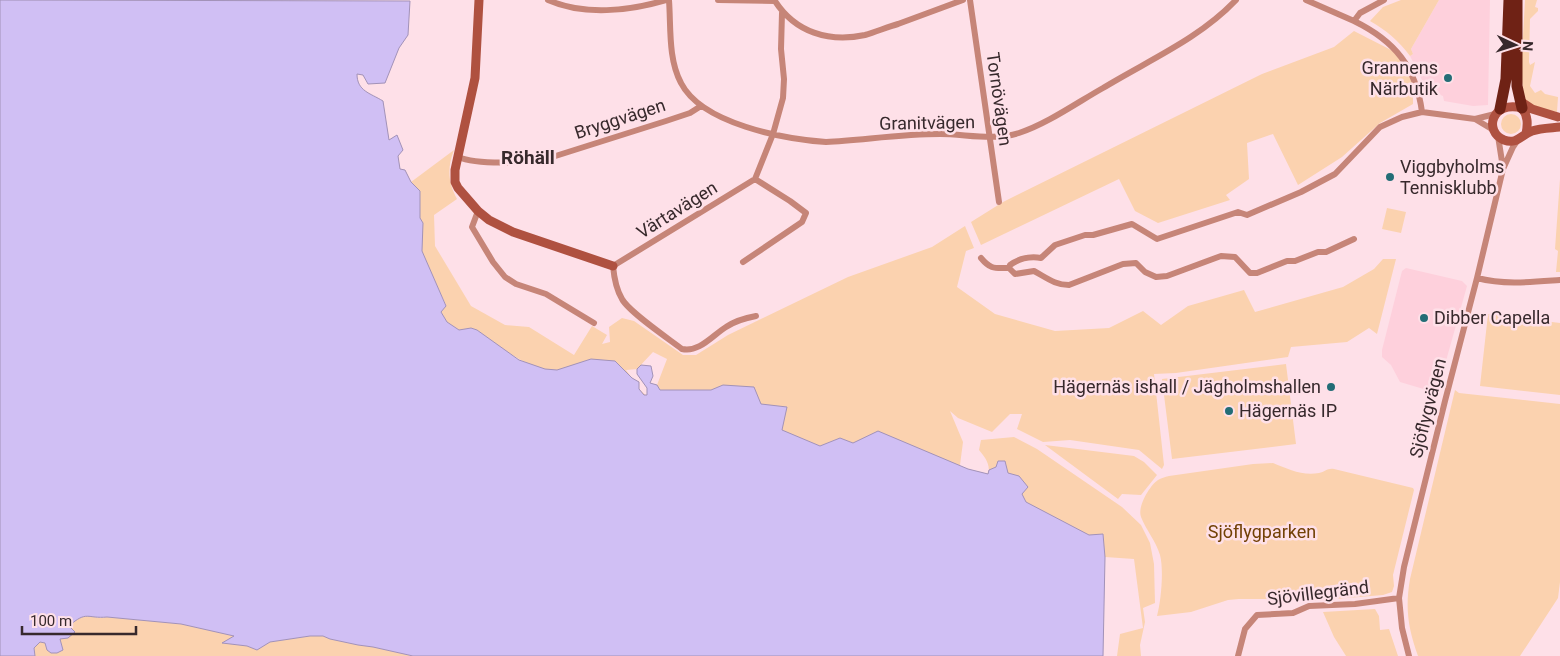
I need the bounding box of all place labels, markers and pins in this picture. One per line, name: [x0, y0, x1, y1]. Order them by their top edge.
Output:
place label: Grannens Närbutik: [1362, 57, 1439, 99]
marker: Grannens Närbutik: [1442, 72, 1454, 84]
place label: Viggbyholms Tennisklubb: [1400, 156, 1504, 198]
marker: Viggbyholms Tennisklubb: [1384, 171, 1396, 183]
place label: Dibber Capella: [1434, 307, 1550, 328]
marker: Dibber Capella: [1418, 312, 1430, 324]
place label: Hägernäs ishall / Jägholmshallen: [1053, 376, 1321, 397]
marker: Hägernäs ishall / Jägholmshallen: [1325, 381, 1337, 393]
place label: Hägernäs IP: [1239, 400, 1337, 421]
marker: Hägernäs IP: [1223, 405, 1235, 417]

